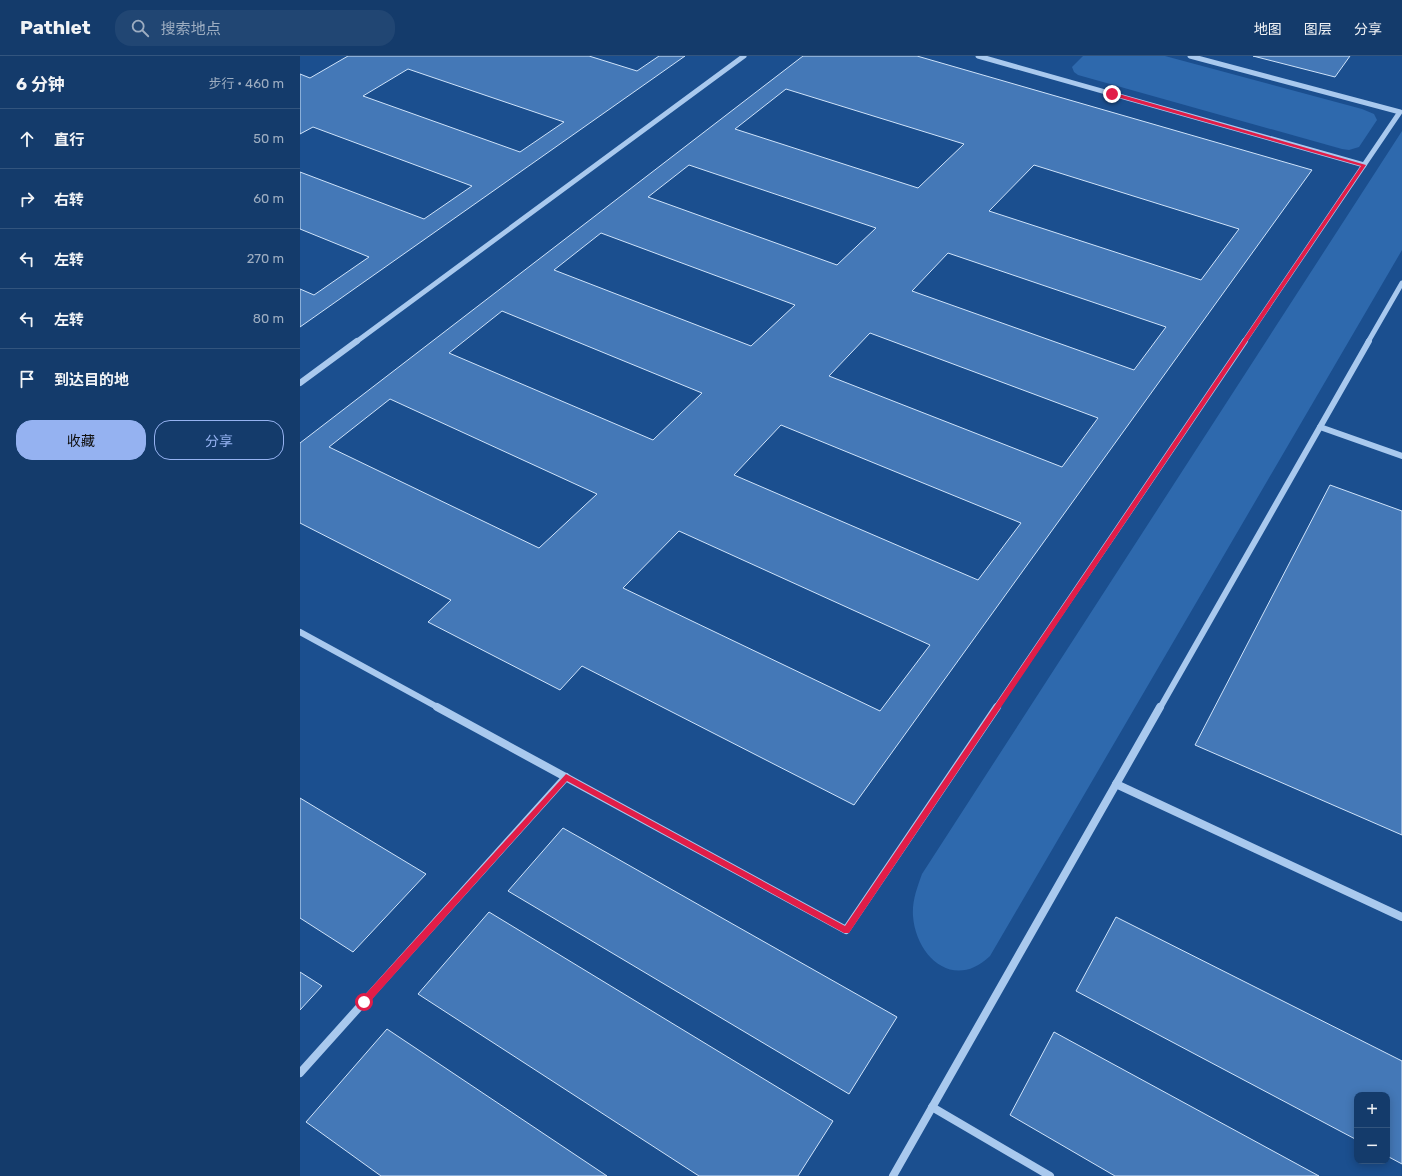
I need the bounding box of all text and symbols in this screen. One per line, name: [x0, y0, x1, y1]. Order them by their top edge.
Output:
search box: [115, 10, 395, 46]
text: Pathlet: [20, 16, 91, 39]
icon: search: [129, 17, 151, 39]
text: 搜索地点: [161, 20, 221, 38]
text: 地图: [1254, 21, 1282, 38]
text: 图层: [1304, 21, 1332, 38]
text: 分享: [1354, 21, 1382, 38]
text: 6 分钟: [16, 74, 65, 94]
text: 步行 · 460 m: [208, 76, 284, 91]
route end: [1103, 85, 1121, 103]
icon: ahead: [16, 128, 38, 150]
text: 直行: [54, 131, 84, 149]
text: 50 m: [253, 131, 284, 146]
icon: right: [16, 188, 38, 210]
text: 右转: [54, 191, 84, 209]
text: 60 m: [253, 191, 284, 206]
icon: left: [16, 248, 38, 270]
text: 左转: [54, 251, 84, 269]
text: 270 m: [247, 251, 284, 266]
icon: left: [16, 308, 38, 330]
text: 左转: [54, 311, 84, 329]
text: 80 m: [253, 311, 284, 326]
icon: arrive: [16, 368, 38, 390]
text: 到达目的地: [54, 371, 129, 389]
button: 收藏: [16, 420, 146, 460]
button: 分享: [154, 420, 284, 460]
route start: [355, 993, 373, 1011]
map controls: [1354, 1092, 1390, 1164]
button: +: [1354, 1092, 1390, 1128]
button: −: [1354, 1128, 1390, 1164]

